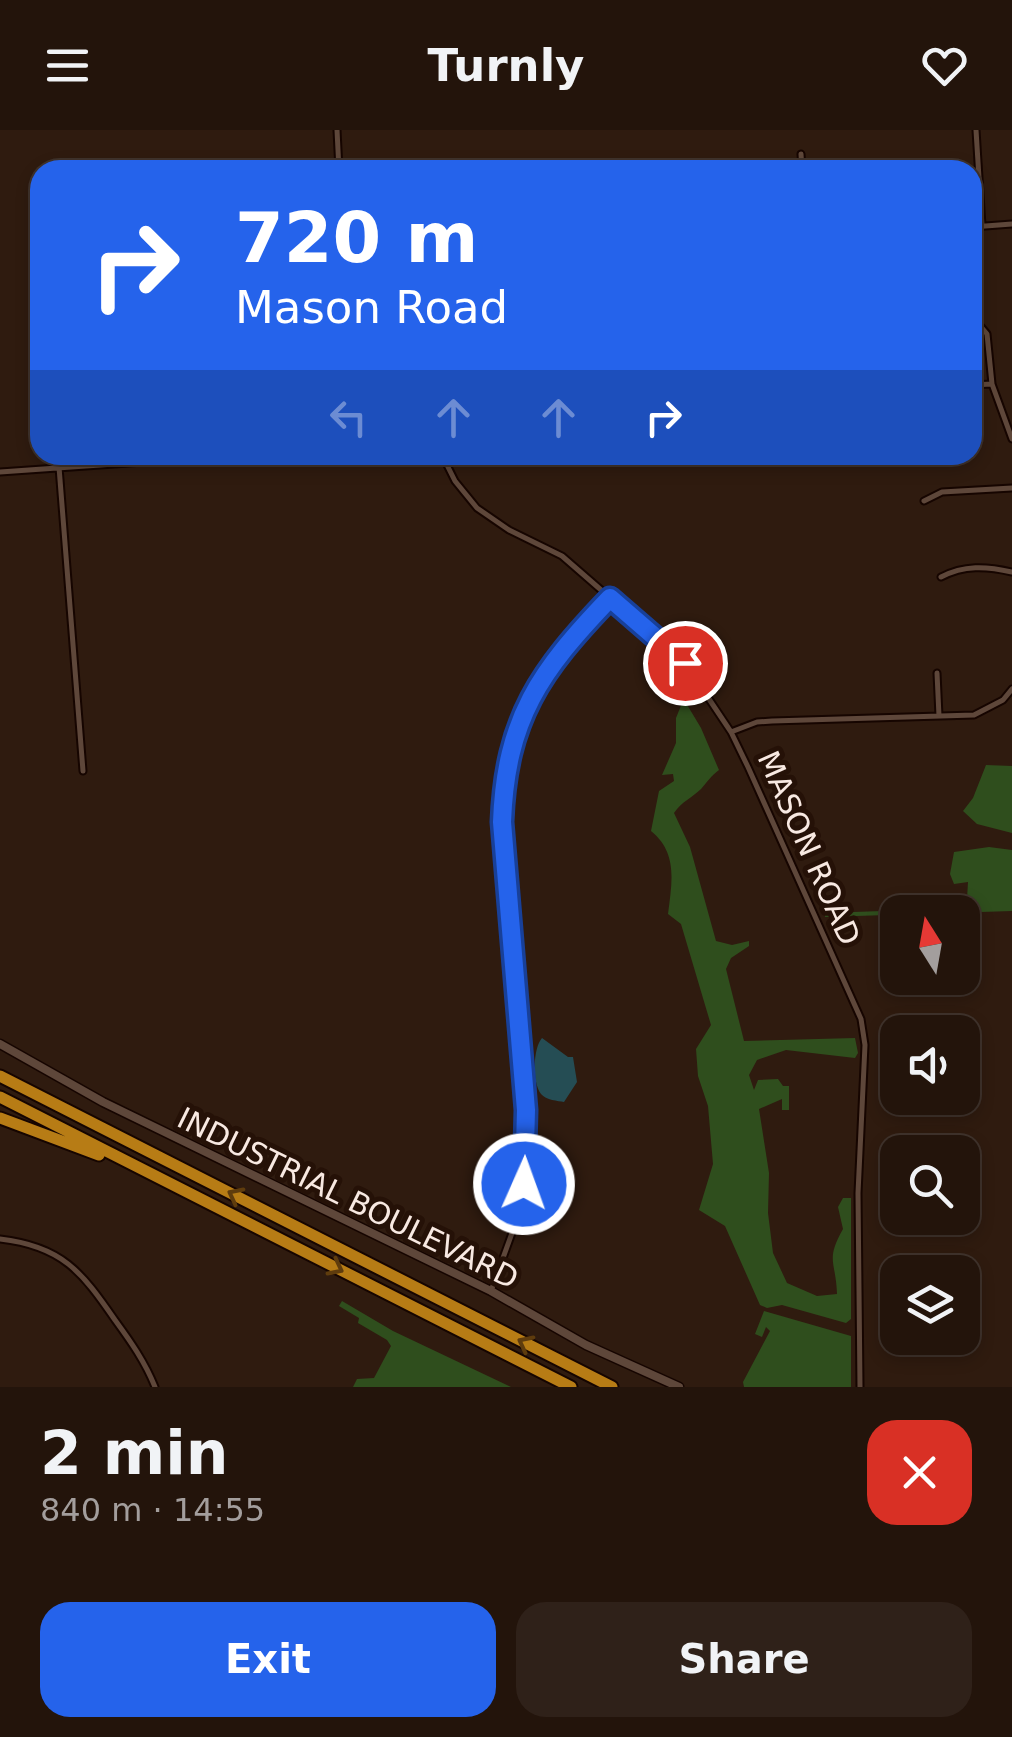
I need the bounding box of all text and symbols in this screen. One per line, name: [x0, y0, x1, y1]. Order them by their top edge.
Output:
icon: menu: [40, 38, 95, 93]
icon: heart: [917, 38, 972, 93]
text: Turnly: [428, 39, 584, 92]
text: 720 m: [235, 197, 478, 279]
icon: right: [70, 200, 200, 330]
text: Mason Road: [235, 281, 508, 334]
icon: left: [321, 390, 376, 445]
icon: ahead: [426, 390, 481, 445]
icon: ahead: [531, 390, 586, 445]
icon: right: [636, 390, 691, 445]
pin: [643, 621, 728, 706]
icon: arrive: [658, 636, 713, 691]
street label: MASON ROAD: [751, 746, 867, 950]
north arrow: [880, 895, 980, 995]
map controls: [880, 895, 980, 1355]
button: sound: [880, 1015, 980, 1115]
street label: INDUSTRIAL BOULEVARD: [172, 1100, 524, 1296]
position arrow: [472, 1132, 576, 1236]
button: search: [880, 1135, 980, 1235]
one-way arrow: [228, 1188, 246, 1207]
button: layers: [880, 1255, 980, 1355]
one-way arrow: [326, 1256, 344, 1275]
one-way arrow: [517, 1335, 535, 1355]
text: 2 min: [40, 1418, 228, 1488]
button: close: [867, 1420, 972, 1525]
text: 840 m · 14:55: [40, 1491, 265, 1529]
button: Exit: [40, 1602, 496, 1717]
button: Share: [516, 1602, 972, 1717]

